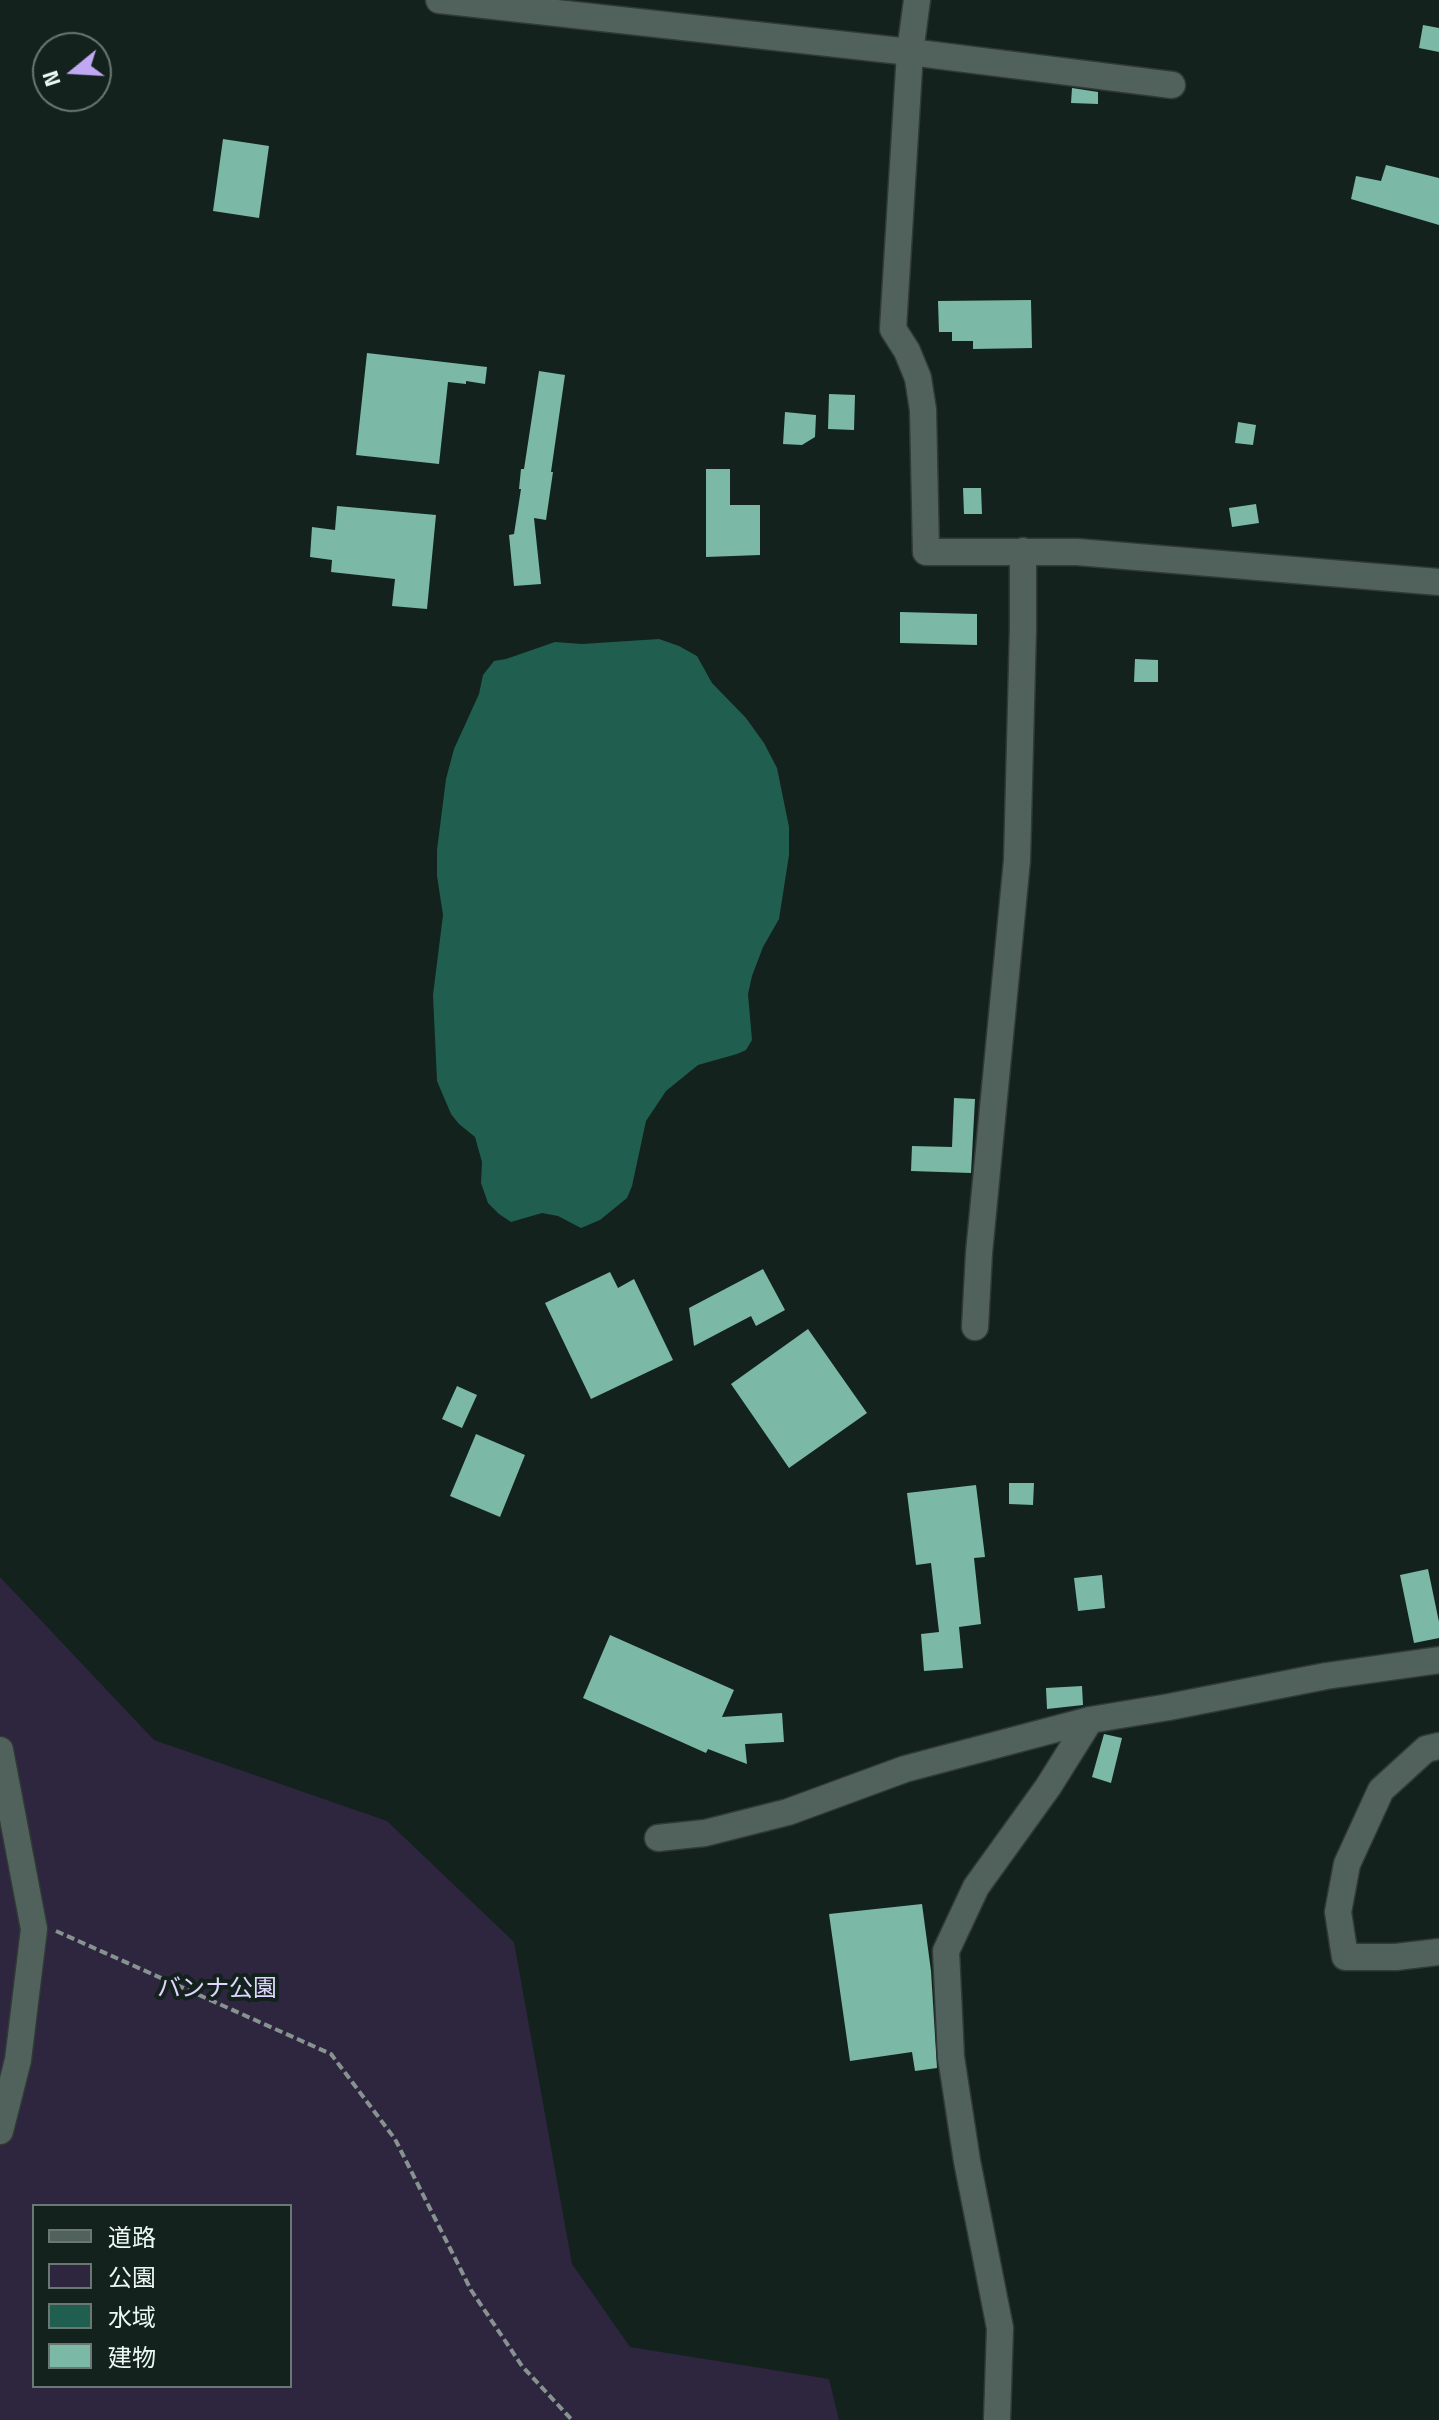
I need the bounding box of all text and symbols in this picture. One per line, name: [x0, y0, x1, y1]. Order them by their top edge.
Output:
north arrow: [32, 32, 112, 112]
text: N: [33, 66, 70, 91]
park label: バンナ公園: [157, 1976, 277, 2004]
legend: [32, 2204, 292, 2388]
text: 道路: [108, 2219, 156, 2255]
text: 公園: [108, 2259, 156, 2295]
text: 水域: [108, 2299, 156, 2335]
text: 建物: [108, 2339, 156, 2375]

